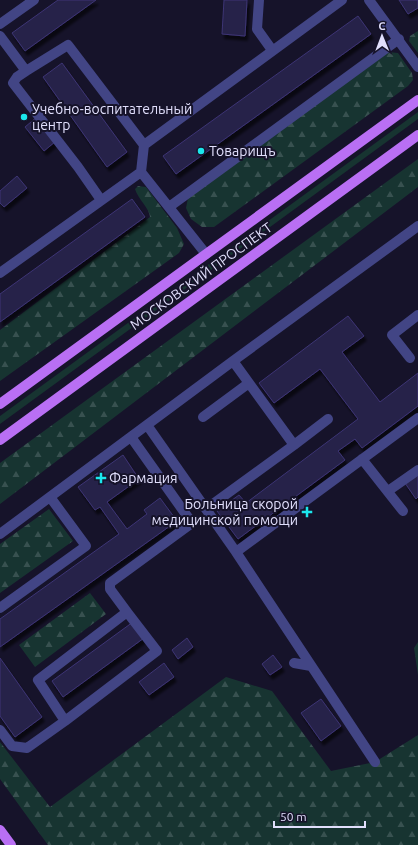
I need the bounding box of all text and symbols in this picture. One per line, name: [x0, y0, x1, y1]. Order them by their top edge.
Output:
north arrow: [362, 16, 402, 56]
text: С: [378, 20, 385, 32]
place label: Учебно-воспитательный центр: [32, 101, 192, 133]
marker: Учебно-воспитательный центр: [19, 112, 29, 122]
place label: Товарищъ: [209, 143, 275, 159]
marker: Товарищъ: [196, 146, 206, 156]
street label: МОСКОВСКИЙ ПРОСПЕКТ: [126, 218, 275, 333]
place label: Фармация: [109, 470, 178, 486]
marker: Фармация: [96, 473, 106, 483]
place label: Больница скорой медицинской помощи: [152, 496, 298, 528]
marker: Больница скорой медицинской помощи: [301, 506, 313, 518]
scale bar: [274, 803, 365, 829]
text: 50 m: [280, 810, 307, 823]

